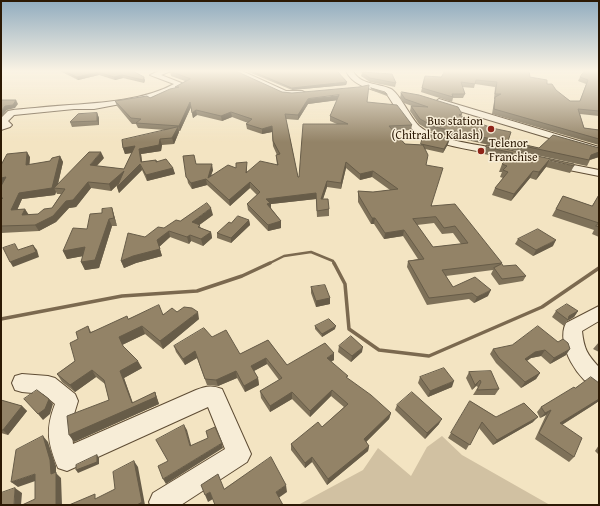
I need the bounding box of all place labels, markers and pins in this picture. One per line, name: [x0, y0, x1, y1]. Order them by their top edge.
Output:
place label: Bus station (Chitral to Kalash): [392, 115, 483, 143]
marker: Bus station (Chitral to Kalash): [486, 124, 496, 134]
place label: Telenor Franchise: [489, 137, 538, 165]
marker: Telenor Franchise: [476, 146, 486, 156]

